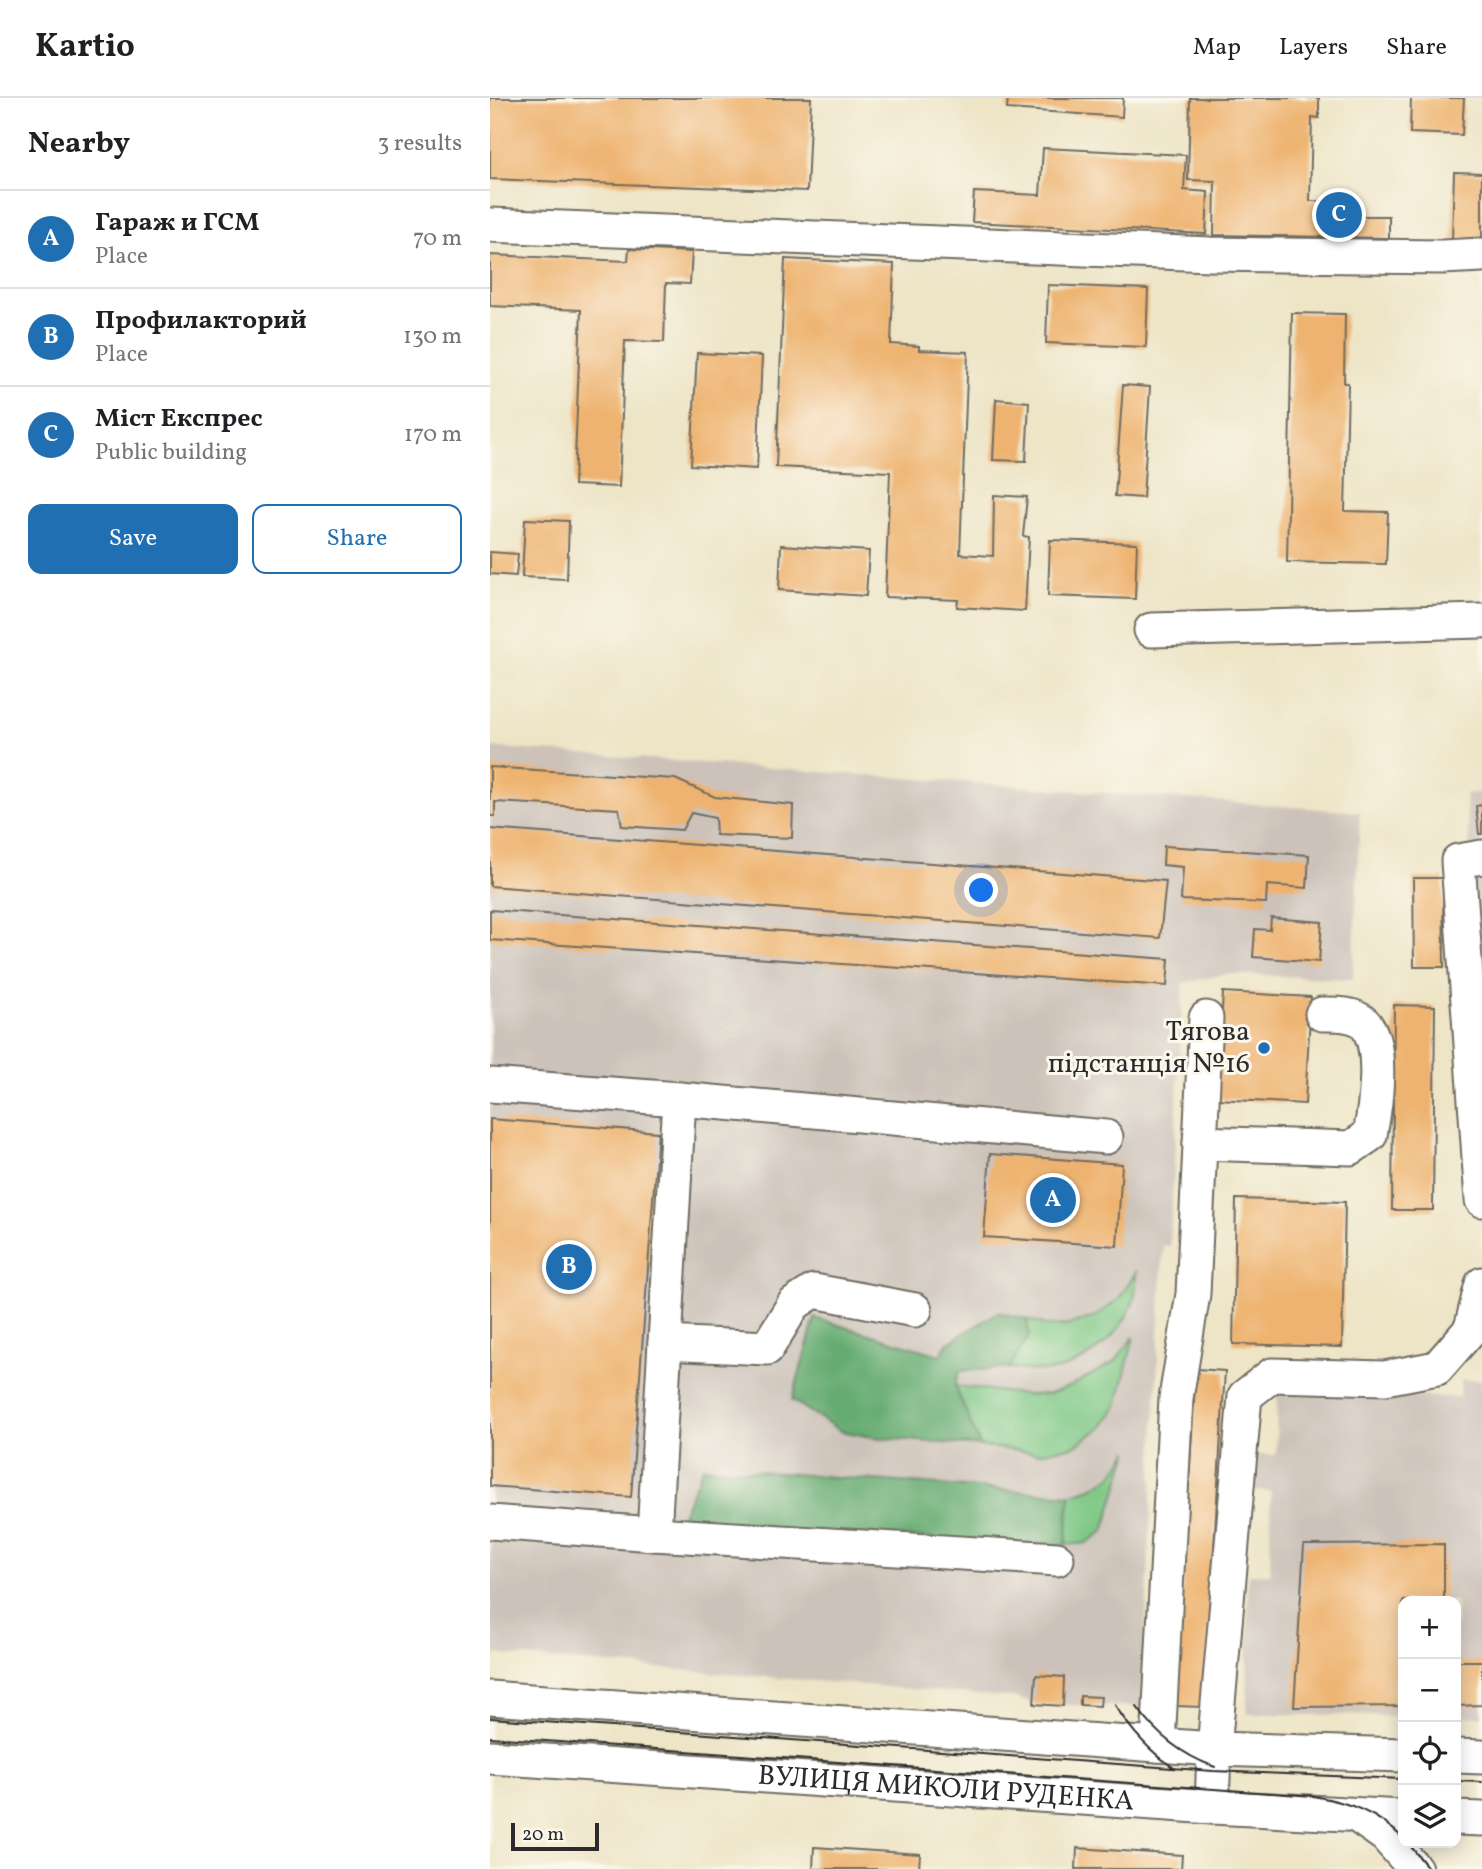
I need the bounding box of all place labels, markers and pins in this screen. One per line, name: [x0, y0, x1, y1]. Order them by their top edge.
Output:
pin: C: [1316, 189, 1362, 241]
place label: Тягова пiдстанцiя №16: [1048, 1013, 1250, 1084]
marker: Тягова пiдстанцiя №16: [1256, 1040, 1272, 1056]
pin: A: [1030, 1174, 1076, 1226]
pin: B: [546, 1241, 592, 1293]

